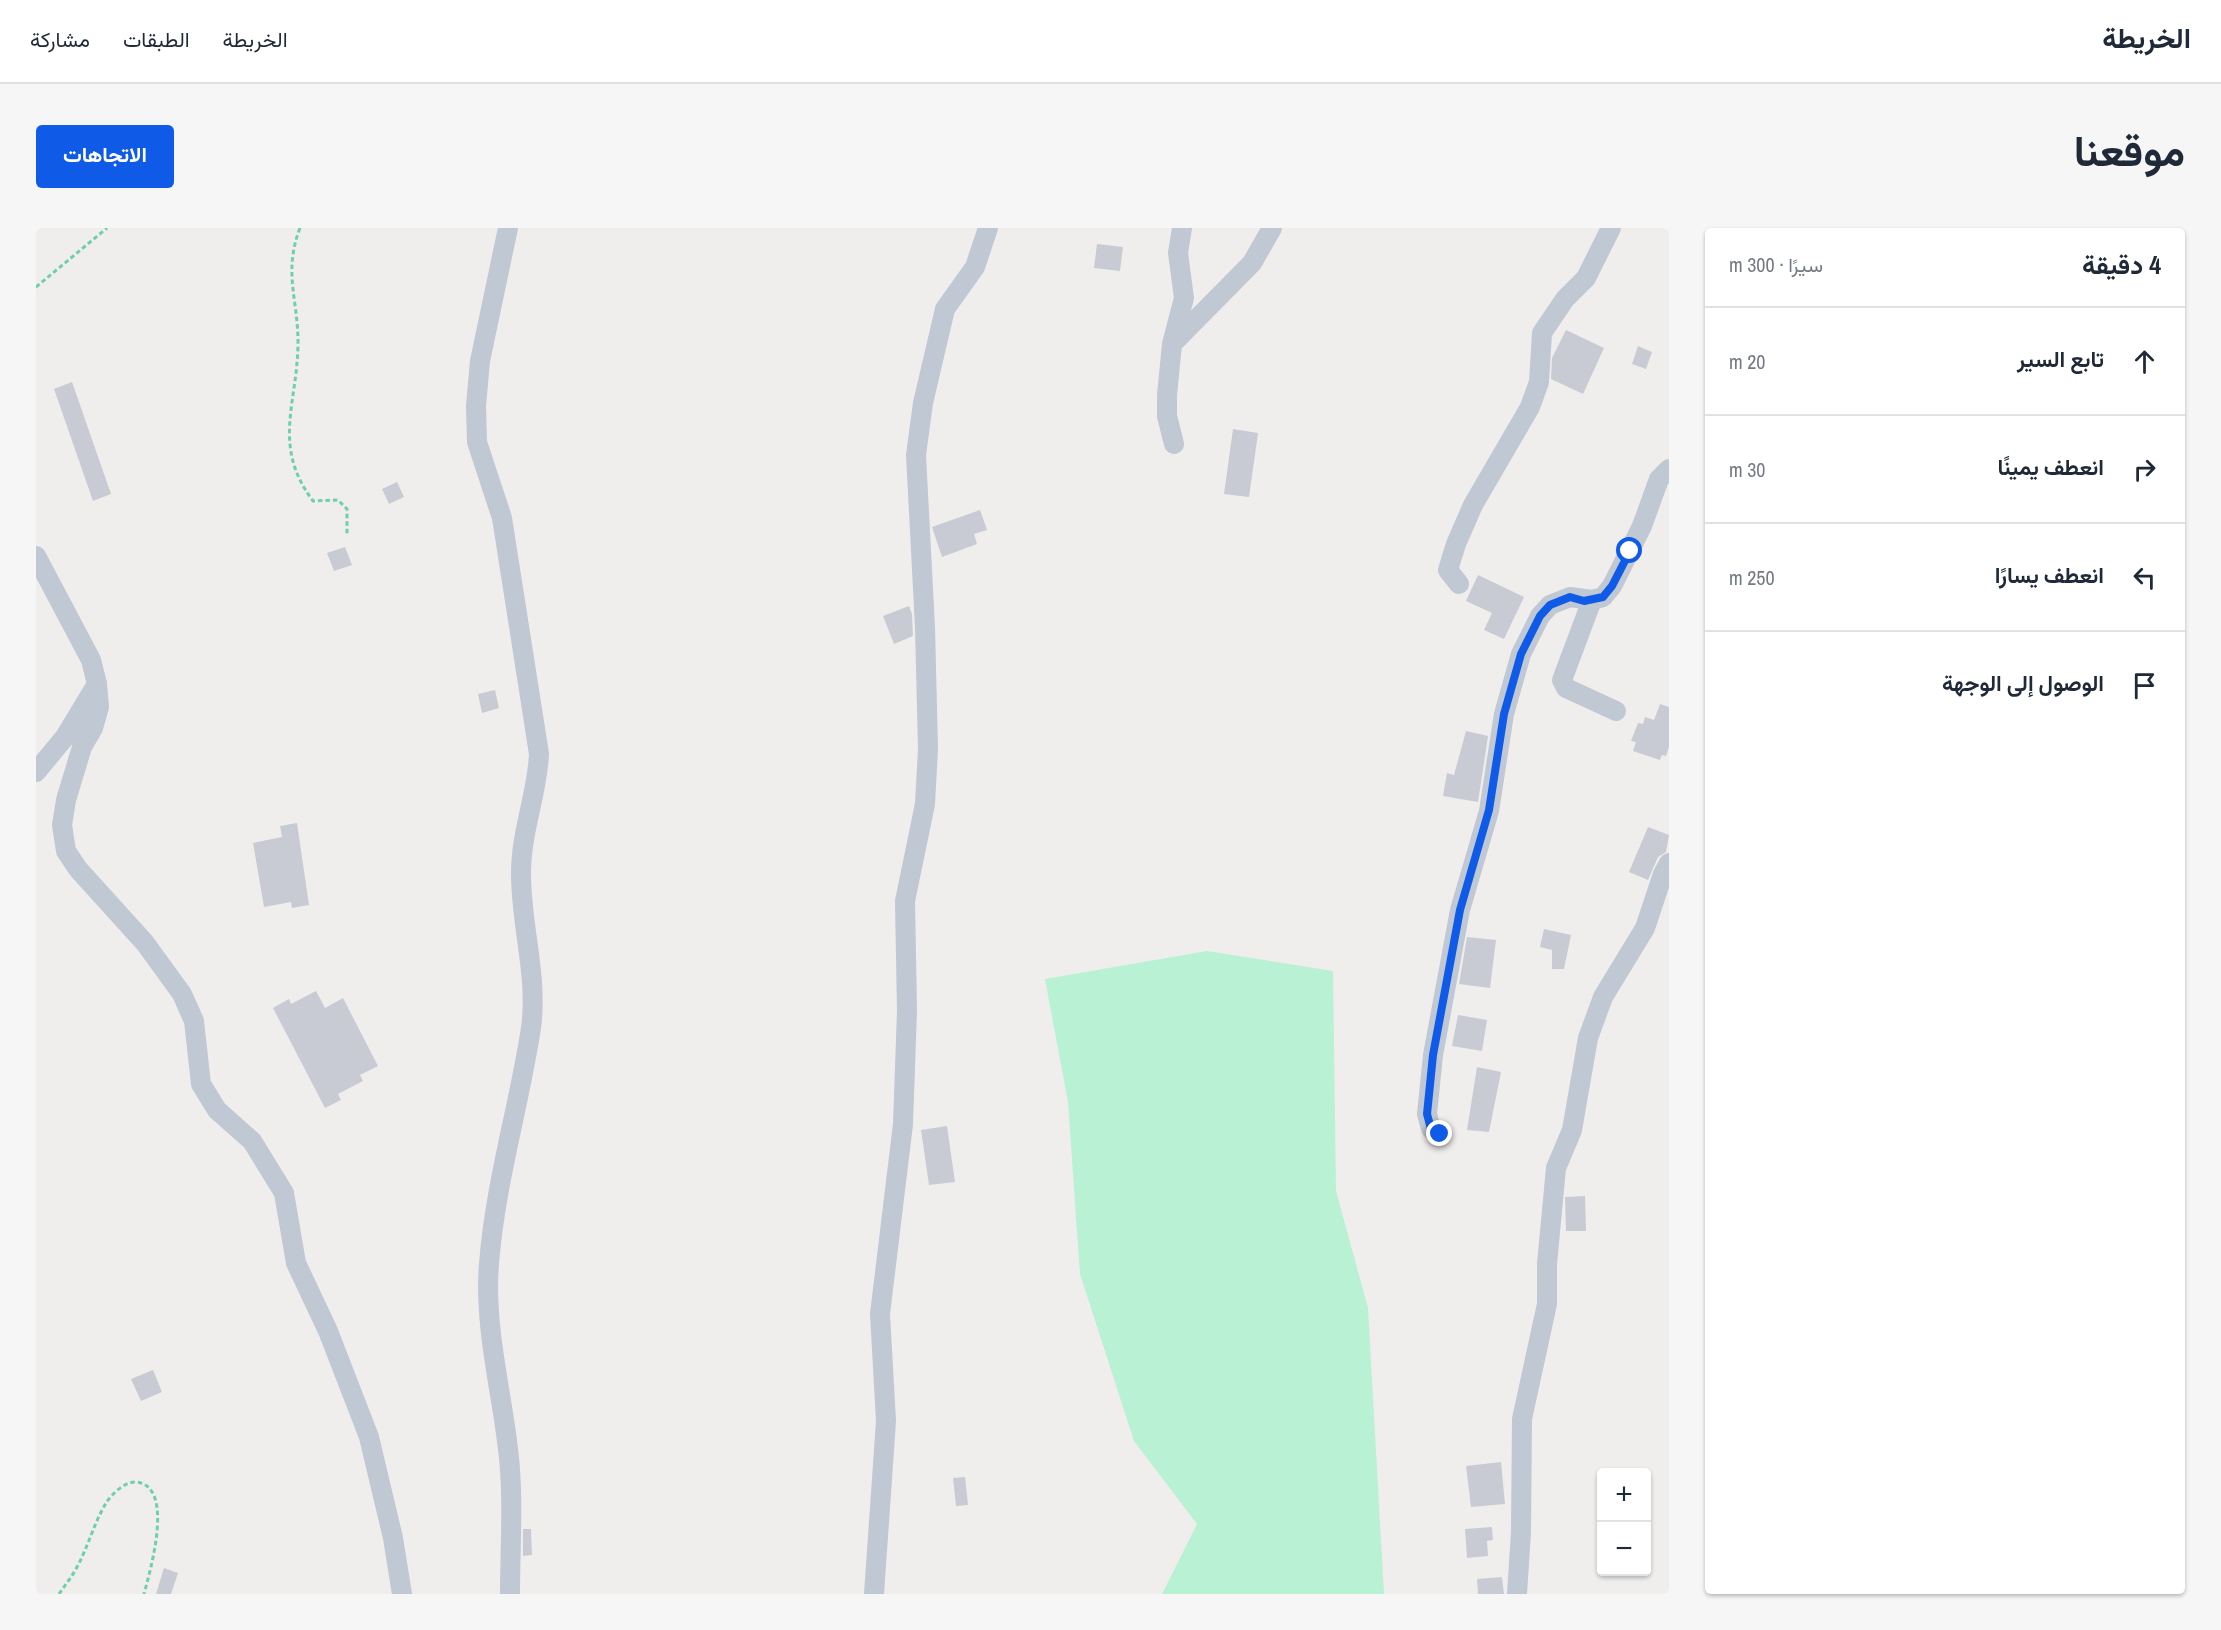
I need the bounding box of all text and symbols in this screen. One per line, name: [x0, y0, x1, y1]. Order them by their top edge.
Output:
text: الخريطة: [2102, 19, 2191, 57]
text: مشاركة: [30, 25, 90, 54]
text: الطبقات: [123, 25, 190, 54]
text: الخريطة: [223, 25, 288, 54]
text: موقعنا: [2074, 123, 2185, 179]
button: الاتجاهات: [36, 125, 174, 188]
text: 4 دقيقة: [2082, 247, 2161, 282]
text: سيرًا · 300 m: [1729, 251, 1823, 278]
text: تابع السير: [2017, 344, 2104, 374]
icon: ahead: [2128, 345, 2161, 378]
text: 20 m: [1729, 348, 1765, 375]
text: انعطف يمينًا: [1998, 452, 2104, 482]
icon: right: [2128, 453, 2161, 486]
text: 30 m: [1729, 456, 1765, 483]
route start: [1616, 537, 1642, 563]
text: انعطف يسارًا: [1995, 560, 2104, 590]
icon: left: [2128, 561, 2161, 594]
text: 250 m: [1729, 564, 1775, 591]
text: الوصول إلى الوجهة: [1942, 668, 2104, 698]
icon: arrive: [2128, 669, 2161, 702]
route end: [1426, 1120, 1452, 1146]
map controls: [1597, 1468, 1651, 1576]
button: +: [1597, 1468, 1651, 1522]
button: −: [1597, 1522, 1651, 1576]

